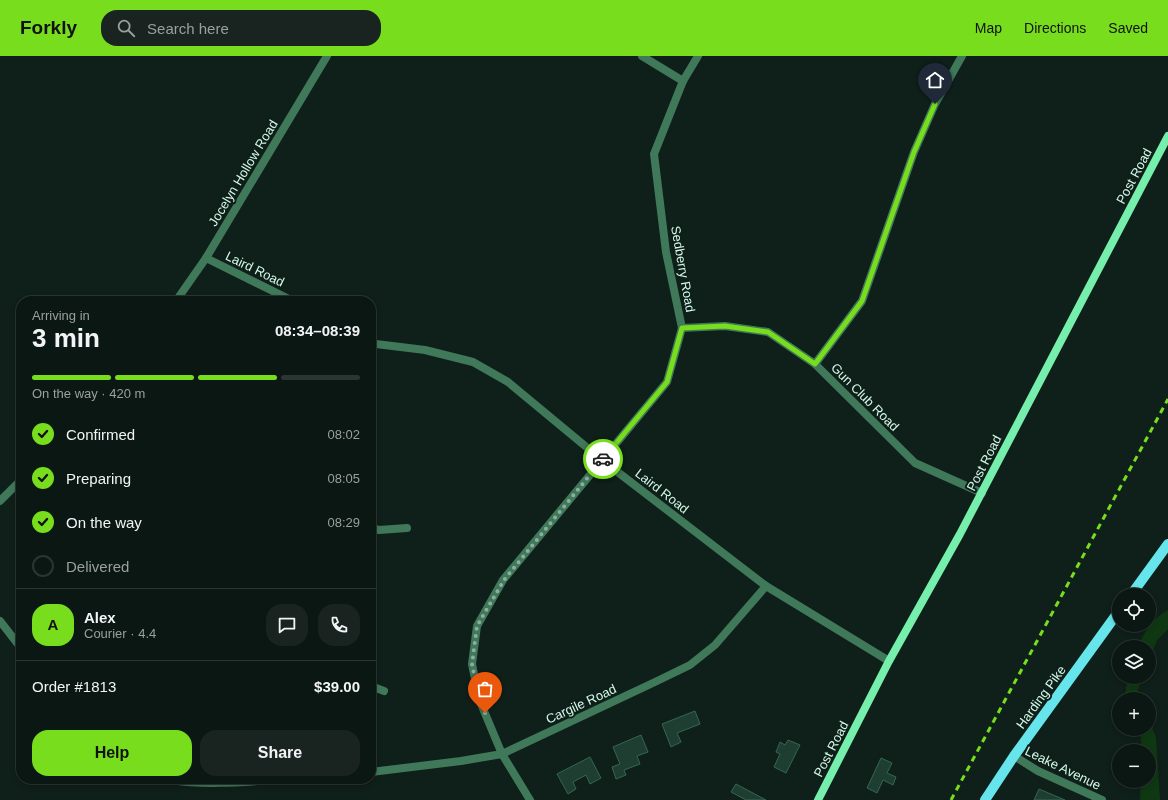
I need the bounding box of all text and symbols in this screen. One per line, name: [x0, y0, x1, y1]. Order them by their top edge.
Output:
search box: [101, 10, 381, 46]
text: Forkly: [20, 17, 77, 38]
icon: search: [115, 17, 137, 39]
text: Search here: [147, 20, 229, 37]
text: Map: [975, 20, 1002, 36]
text: Directions: [1024, 20, 1086, 36]
text: Saved: [1108, 20, 1148, 36]
pin: [918, 63, 952, 104]
icon: home: [924, 69, 946, 91]
street label: Jocelyn Hollow Road: [205, 117, 281, 229]
street label: Post Road: [1113, 146, 1155, 206]
street label: Sedberry Road: [668, 225, 698, 313]
street label: Laird Road: [223, 248, 287, 290]
text: Arriving in: [32, 308, 90, 323]
text: 08:34–08:39: [275, 322, 360, 339]
text: 3 min: [32, 323, 100, 353]
street label: Gun Club Road: [828, 360, 902, 434]
text: On the way · 420 m: [32, 386, 145, 401]
icon: check: [32, 423, 54, 445]
text: Confirmed: [66, 426, 135, 443]
text: 08:02: [327, 427, 360, 442]
street label: Post Road: [964, 433, 1004, 493]
courier: [583, 439, 623, 479]
icon: car: [592, 448, 614, 470]
street label: Laird Road: [632, 466, 692, 516]
icon: check: [32, 467, 54, 489]
text: Preparing: [66, 470, 131, 487]
text: 08:05: [327, 471, 360, 486]
icon: check: [32, 511, 54, 533]
text: On the way: [66, 514, 142, 531]
text: 08:29: [327, 515, 360, 530]
text: Delivered: [66, 558, 129, 575]
map controls: [1112, 588, 1156, 788]
button: locate: [1112, 588, 1156, 632]
button: chat: [266, 604, 308, 646]
button: phone: [318, 604, 360, 646]
text: Alex: [84, 609, 116, 626]
text: A: [48, 616, 58, 633]
text: Courier · 4.4: [84, 626, 156, 641]
button: layers: [1112, 640, 1156, 684]
street label: Harding Pike: [1013, 662, 1069, 732]
pin: [468, 672, 502, 713]
text: Order #1813: [32, 678, 116, 695]
text: $39.00: [314, 678, 360, 695]
icon: bag: [474, 678, 496, 700]
street label: Cargile Road: [543, 681, 619, 727]
button: +: [1112, 692, 1156, 736]
street label: Post Road: [811, 719, 851, 779]
button: Help: [32, 730, 192, 776]
button: Share: [200, 730, 360, 776]
street label: Leake Avenue: [1023, 743, 1103, 793]
button: −: [1112, 744, 1156, 788]

